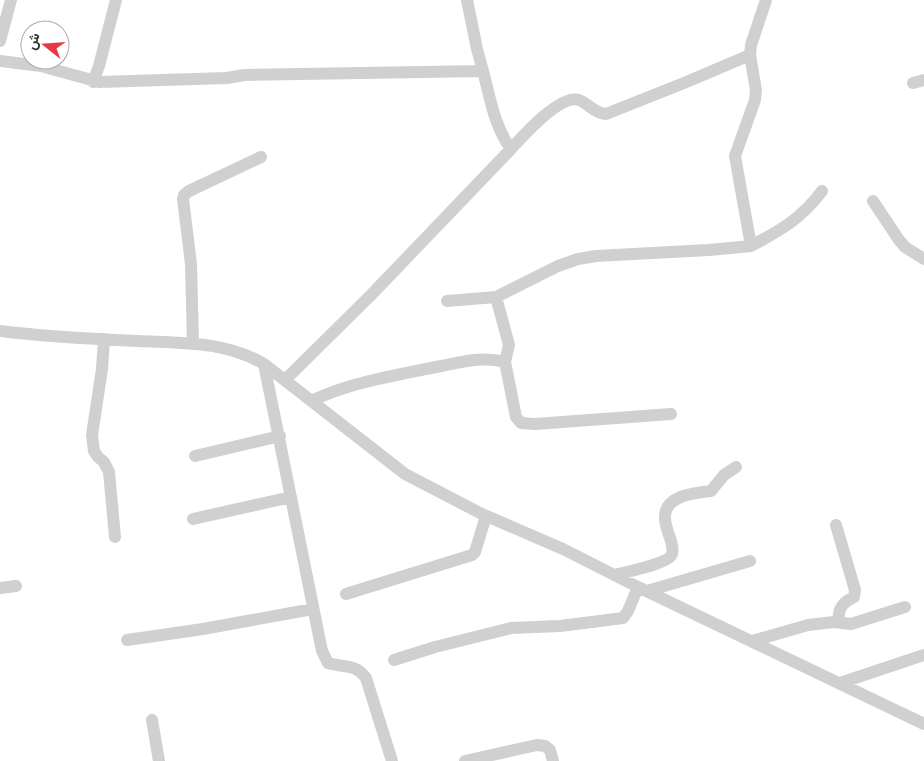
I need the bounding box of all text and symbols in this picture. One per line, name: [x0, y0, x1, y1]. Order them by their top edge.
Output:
north arrow: [20, 20, 70, 70]
text: ش: [22, 30, 44, 52]

